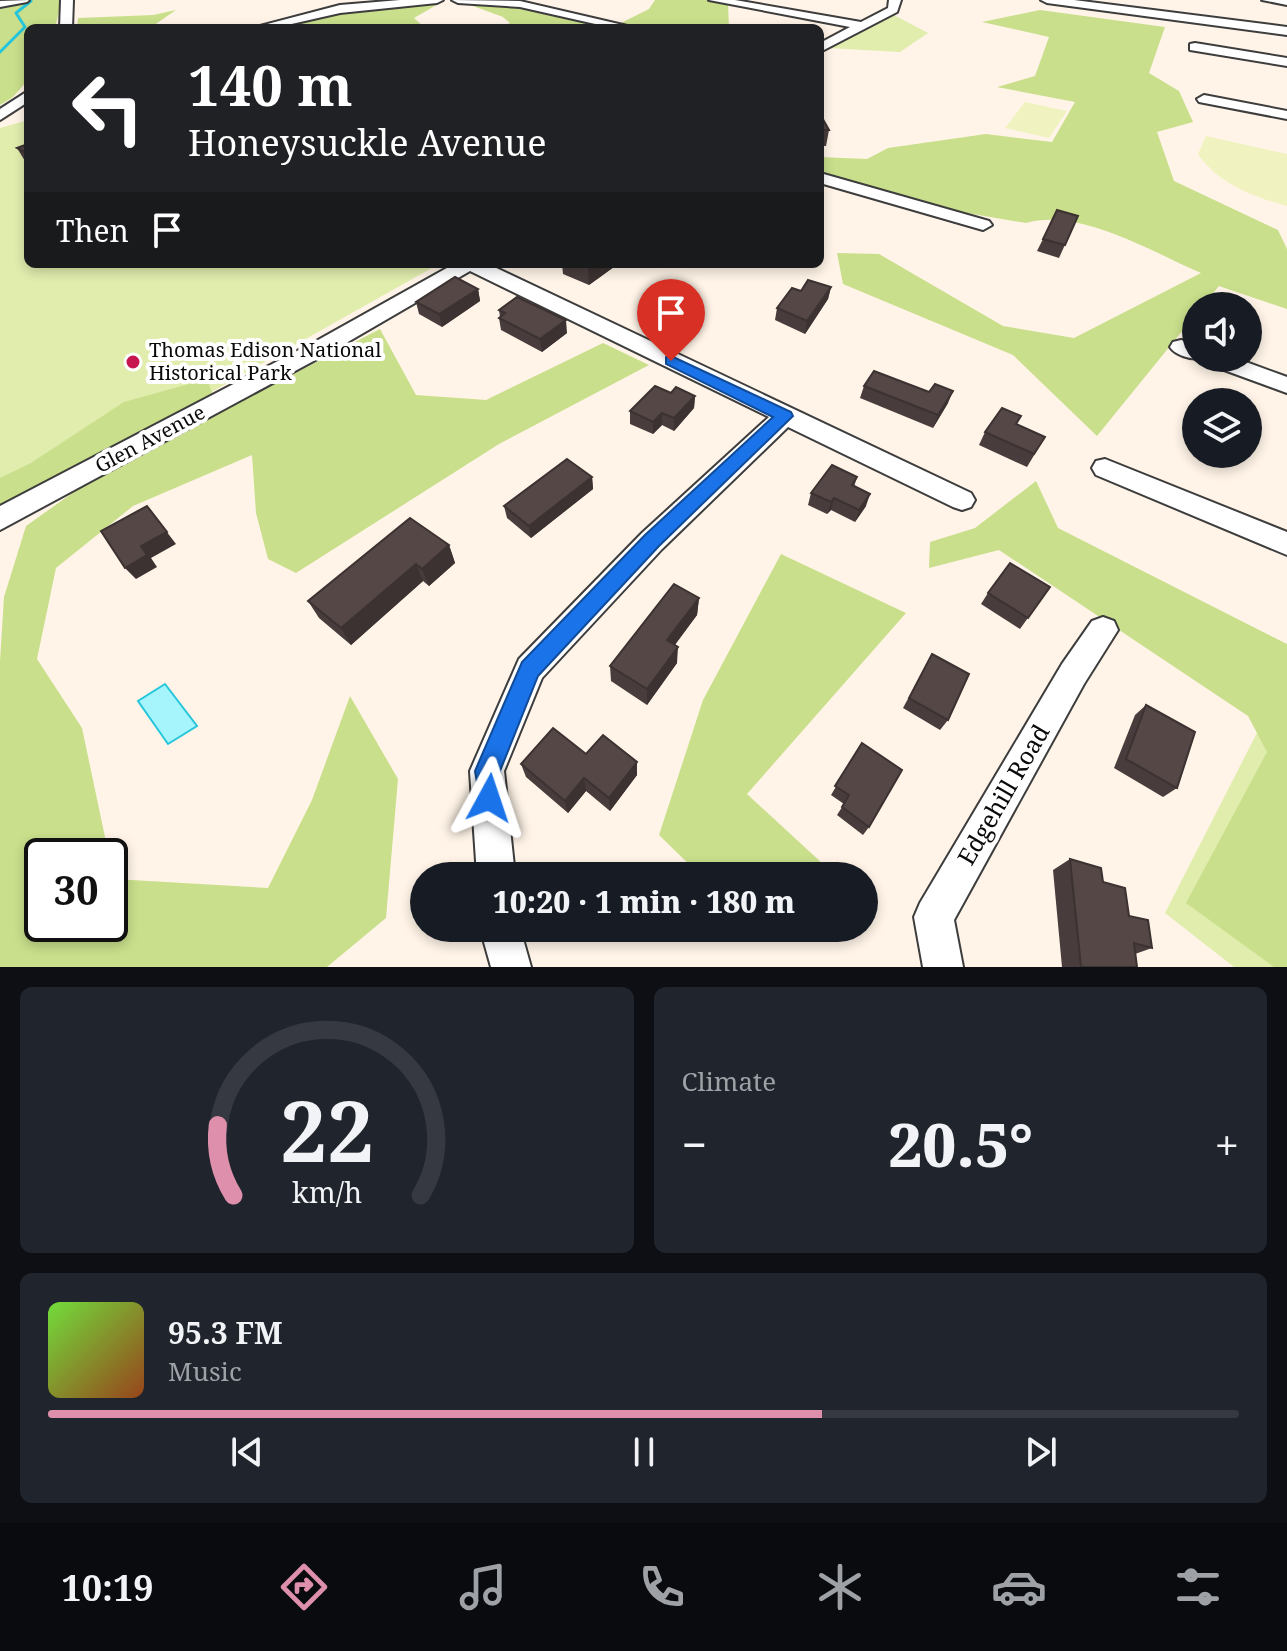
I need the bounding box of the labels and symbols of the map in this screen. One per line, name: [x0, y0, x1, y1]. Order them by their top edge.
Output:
pin: [637, 279, 705, 361]
place label: Thomas Edison National Historical Park: [149, 336, 382, 386]
marker: Thomas Edison National Historical Park: [124, 353, 142, 371]
street label: Glen Avenue: [90, 398, 209, 479]
street label: Edgehill Road: [949, 718, 1056, 871]
position arrow: [447, 756, 531, 840]
speed limit sign: 30: [24, 838, 128, 942]

